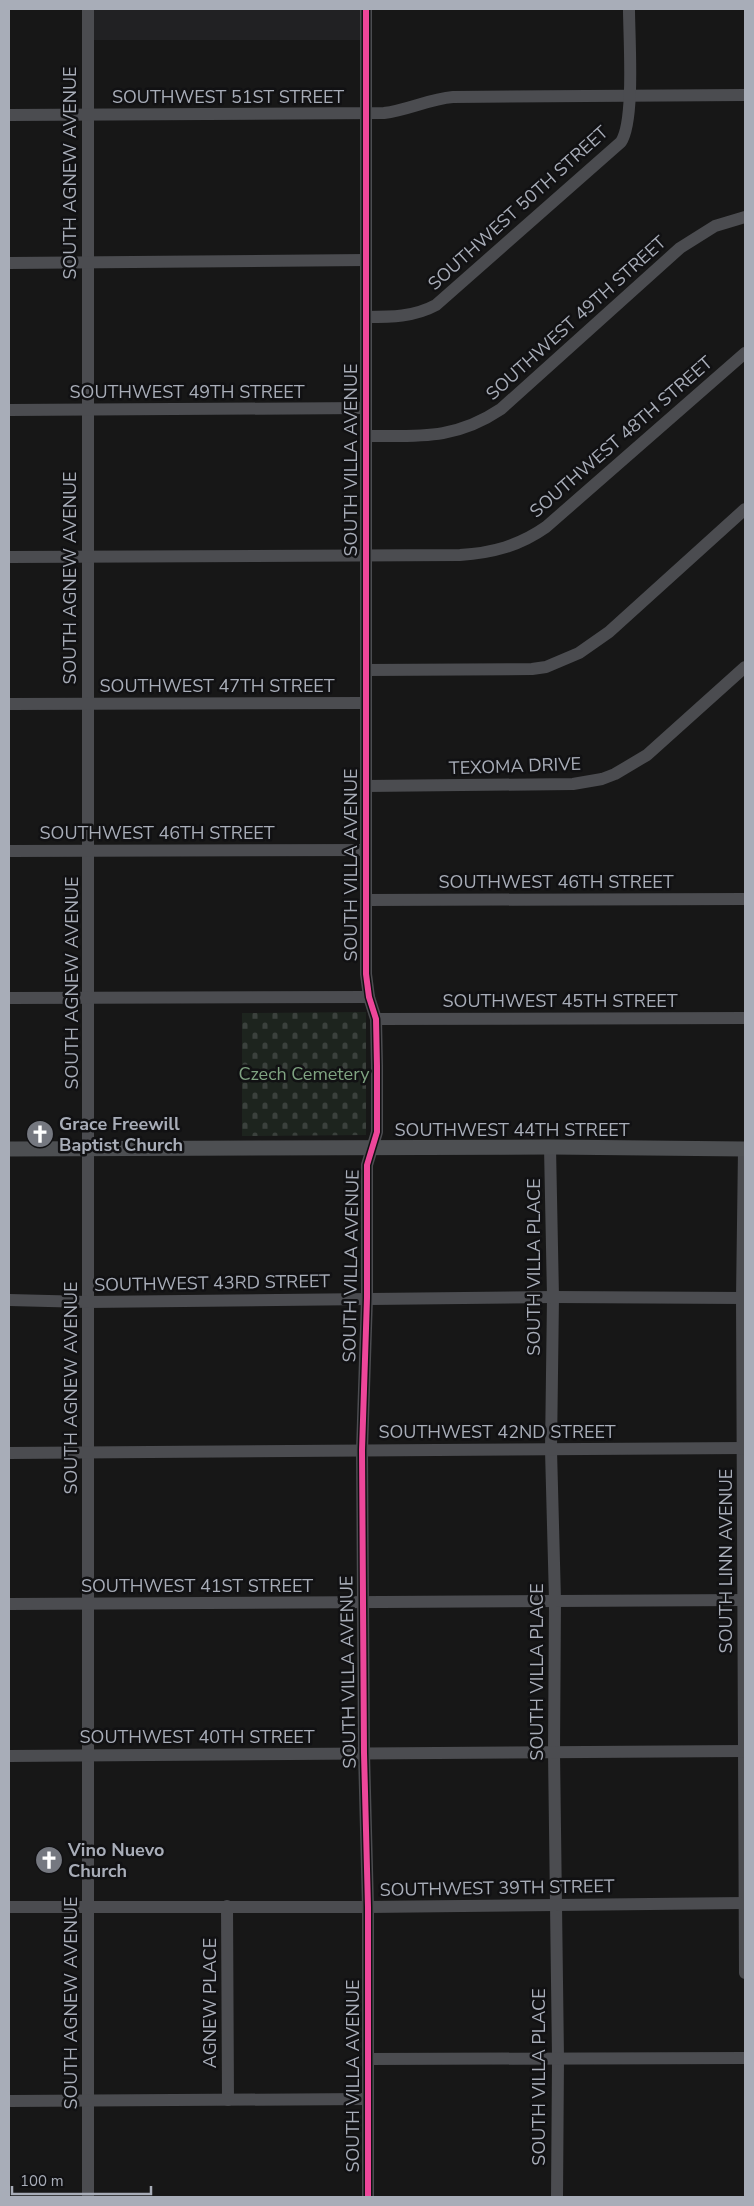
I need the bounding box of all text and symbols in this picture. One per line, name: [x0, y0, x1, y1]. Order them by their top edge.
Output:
street label: SOUTH AGNEW AVENUE: [58, 66, 82, 280]
street label: SOUTHWEST 51ST STREET: [112, 85, 344, 109]
street label: SOUTHWEST 50TH STREET: [423, 120, 613, 296]
street label: SOUTHWEST 49TH STREET: [481, 230, 671, 406]
street label: SOUTHWEST 48TH STREET: [524, 351, 718, 523]
street label: SOUTH VILLA AVENUE: [339, 363, 363, 557]
street label: SOUTHWEST 49TH STREET: [70, 380, 305, 404]
street label: SOUTH AGNEW AVENUE: [58, 471, 82, 685]
street label: SOUTHWEST 47TH STREET: [100, 674, 335, 698]
street label: TEXOMA DRIVE: [448, 752, 582, 780]
street label: SOUTH VILLA AVENUE: [339, 768, 363, 962]
street label: SOUTHWEST 46TH STREET: [40, 821, 275, 845]
street label: SOUTHWEST 46TH STREET: [439, 870, 674, 894]
street label: SOUTH AGNEW AVENUE: [60, 876, 84, 1090]
street label: SOUTHWEST 45TH STREET: [443, 989, 678, 1013]
park label: Czech Cemetery: [239, 1062, 370, 1086]
place label: Grace Freewill Baptist Church: [59, 1112, 183, 1157]
street label: SOUTHWEST 44TH STREET: [395, 1118, 630, 1142]
church icon: Grace Freewill Baptist Church: [25, 1119, 55, 1149]
street label: SOUTH VILLA AVENUE: [337, 1169, 365, 1363]
street label: SOUTH VILLA PLACE: [522, 1178, 546, 1356]
street label: SOUTHWEST 43RD STREET: [94, 1269, 330, 1297]
street label: SOUTH AGNEW AVENUE: [59, 1281, 83, 1495]
street label: SOUTHWEST 42ND STREET: [378, 1420, 616, 1444]
street label: SOUTH LINN AVENUE: [714, 1469, 738, 1653]
street label: SOUTHWEST 41ST STREET: [81, 1574, 313, 1598]
street label: SOUTH VILLA AVENUE: [334, 1575, 362, 1769]
street label: SOUTH VILLA PLACE: [525, 1583, 549, 1761]
street label: SOUTHWEST 40TH STREET: [80, 1725, 315, 1749]
place label: Vino Nuevo Church: [67, 1838, 164, 1883]
church icon: Vino Nuevo Church: [34, 1845, 64, 1875]
street label: SOUTHWEST 39TH STREET: [379, 1874, 615, 1902]
street label: SOUTH AGNEW AVENUE: [59, 1896, 83, 2110]
street label: AGNEW PLACE: [198, 1938, 222, 2068]
street label: SOUTH VILLA AVENUE: [341, 1979, 365, 2173]
street label: SOUTH VILLA PLACE: [527, 1988, 551, 2166]
scale bar: [12, 2164, 151, 2196]
text: 100 m: [20, 2171, 64, 2191]

